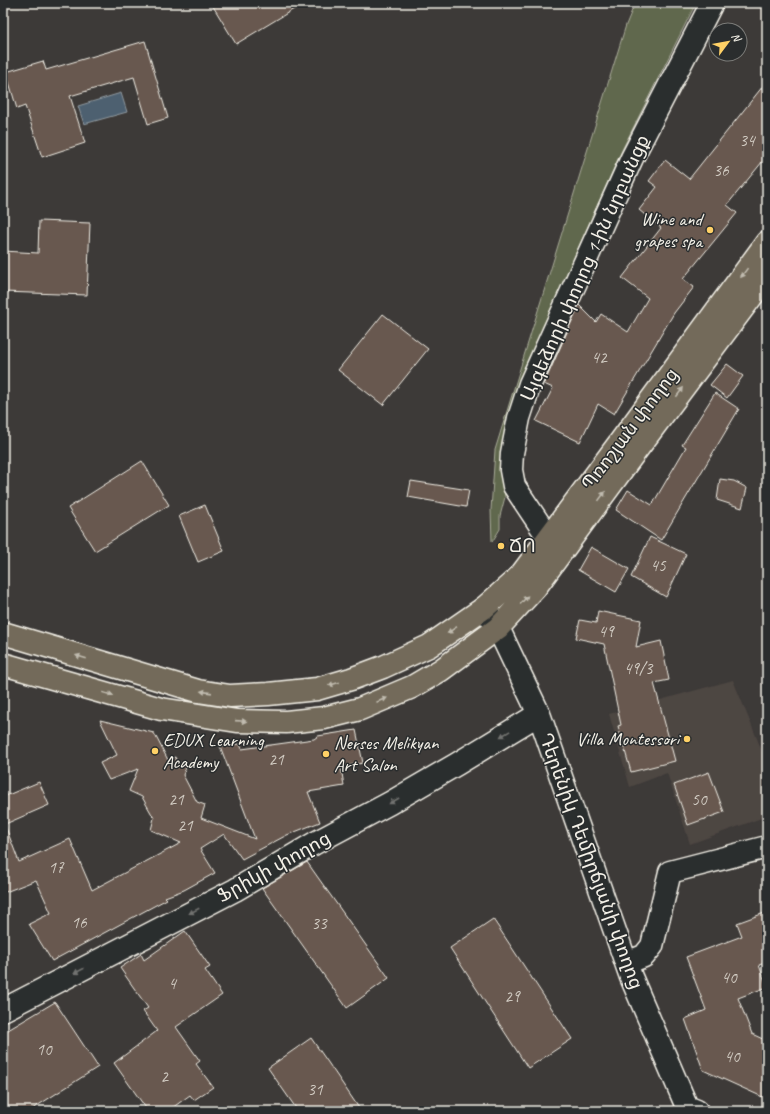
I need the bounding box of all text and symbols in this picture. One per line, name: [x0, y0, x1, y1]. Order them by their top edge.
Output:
north arrow: [708, 22, 748, 62]
text: N: [729, 30, 745, 45]
house number: 34: [739, 130, 757, 151]
street label: Այգեձորի փողոց 1-ին նրբանցք: [515, 131, 655, 405]
house number: 36: [713, 160, 730, 181]
place label: Wine and grapes spa: [634, 207, 705, 253]
marker: Wine and grapes spa: [705, 225, 715, 235]
one-way arrow: [740, 268, 748, 278]
house number: 42: [591, 347, 608, 368]
street label: Պռոշյան փողոց: [576, 363, 684, 495]
one-way arrow: [676, 386, 684, 397]
one-way arrow: [598, 491, 606, 501]
place label: ՃՈ: [509, 534, 536, 558]
marker: ՃՈ: [496, 541, 506, 551]
house number: 45: [650, 555, 667, 576]
one-way arrow: [519, 595, 529, 605]
house number: 49: [598, 621, 615, 642]
one-way arrow: [447, 626, 457, 634]
one-way arrow: [74, 654, 86, 660]
house number: 49/3: [624, 658, 654, 679]
one-way arrow: [328, 681, 340, 687]
one-way arrow: [199, 689, 212, 695]
one-way arrow: [102, 691, 114, 697]
one-way arrow: [376, 696, 388, 702]
one-way arrow: [235, 718, 247, 725]
place label: Villa Montessori: [576, 727, 681, 751]
place label: EDUX Learning Academy: [163, 728, 265, 774]
one-way arrow: [499, 730, 511, 737]
street label: Դերենիկ Դեմիրճյանի փողոց: [533, 730, 649, 992]
place label: Nerses Melikyan Art Salon: [334, 731, 439, 777]
marker: Villa Montessori: [682, 734, 692, 744]
marker: EDUX Learning Academy: [150, 746, 160, 756]
house number: 21: [268, 749, 285, 770]
marker: Nerses Melikyan Art Salon: [321, 749, 331, 759]
house number: 21: [168, 789, 185, 810]
house number: 50: [691, 789, 708, 810]
one-way arrow: [388, 797, 400, 804]
house number: 21: [177, 815, 194, 836]
street label: Ֆրիկի փողոց: [213, 826, 335, 908]
house number: 17: [48, 857, 65, 878]
one-way arrow: [188, 907, 200, 914]
house number: 16: [71, 912, 88, 933]
house number: 33: [311, 913, 328, 934]
one-way arrow: [73, 967, 85, 974]
house number: 40: [721, 967, 738, 988]
house number: 4: [168, 973, 178, 994]
house number: 29: [504, 986, 521, 1007]
house number: 10: [36, 1039, 53, 1060]
house number: 40: [724, 1046, 741, 1067]
house number: 2: [160, 1066, 169, 1087]
house number: 31: [307, 1079, 324, 1100]

